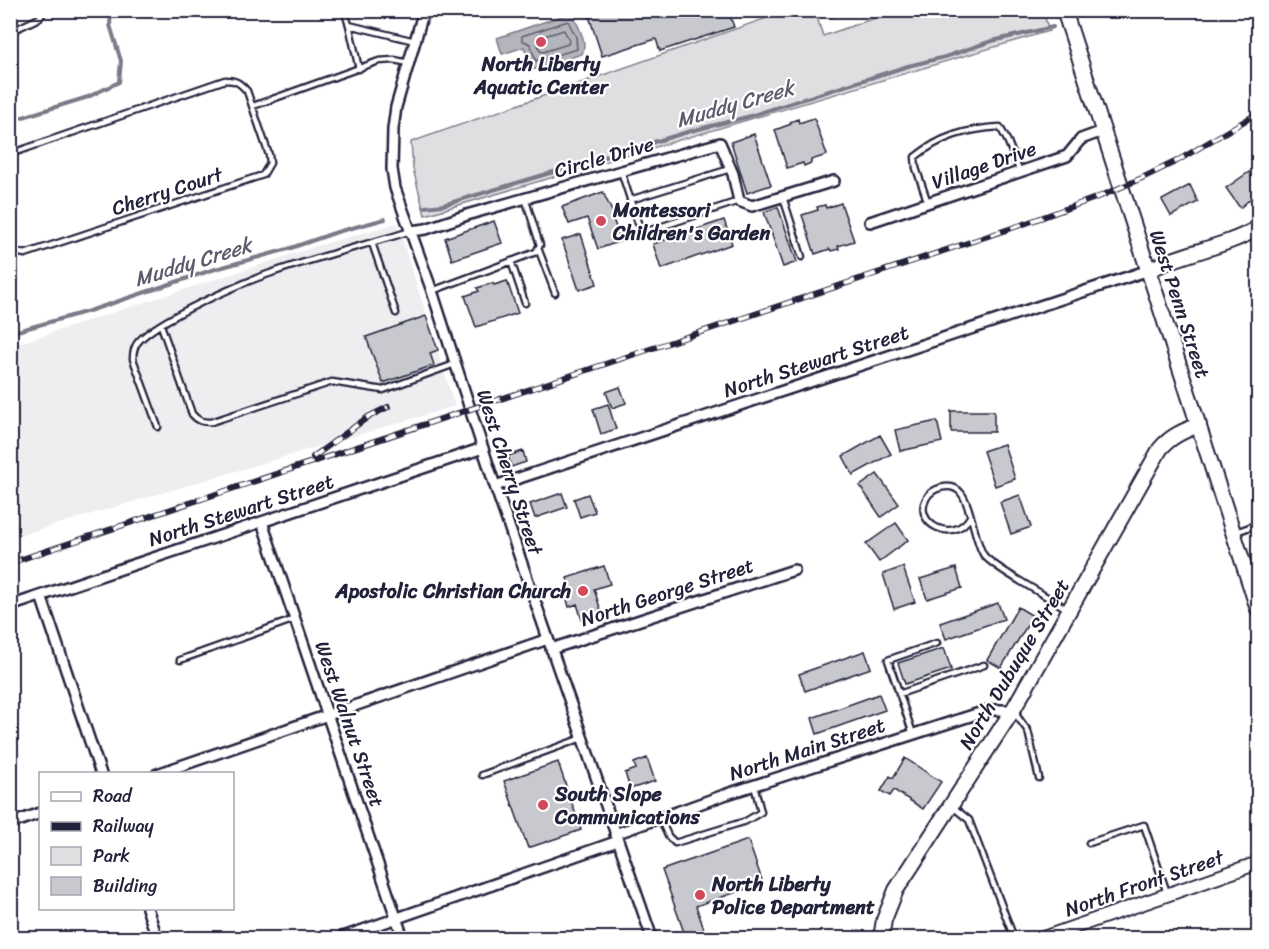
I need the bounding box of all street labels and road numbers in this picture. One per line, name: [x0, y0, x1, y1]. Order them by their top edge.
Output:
street label: Circle Drive: [550, 127, 658, 188]
street label: Village Drive: [927, 131, 1041, 200]
street label: Cherry Court: [107, 157, 228, 226]
street label: West Penn Street: [1139, 225, 1220, 383]
street label: North Stewart Street: [719, 315, 914, 408]
street label: West Cherry Street: [466, 385, 553, 560]
street label: North Stewart Street: [144, 464, 339, 557]
street label: North George Street: [576, 548, 759, 637]
street label: North Dubuque Street: [949, 572, 1080, 757]
street label: West Walnut Street: [305, 636, 394, 812]
street label: North Main Street: [725, 708, 890, 791]
street label: North Front Street: [1060, 840, 1229, 927]

